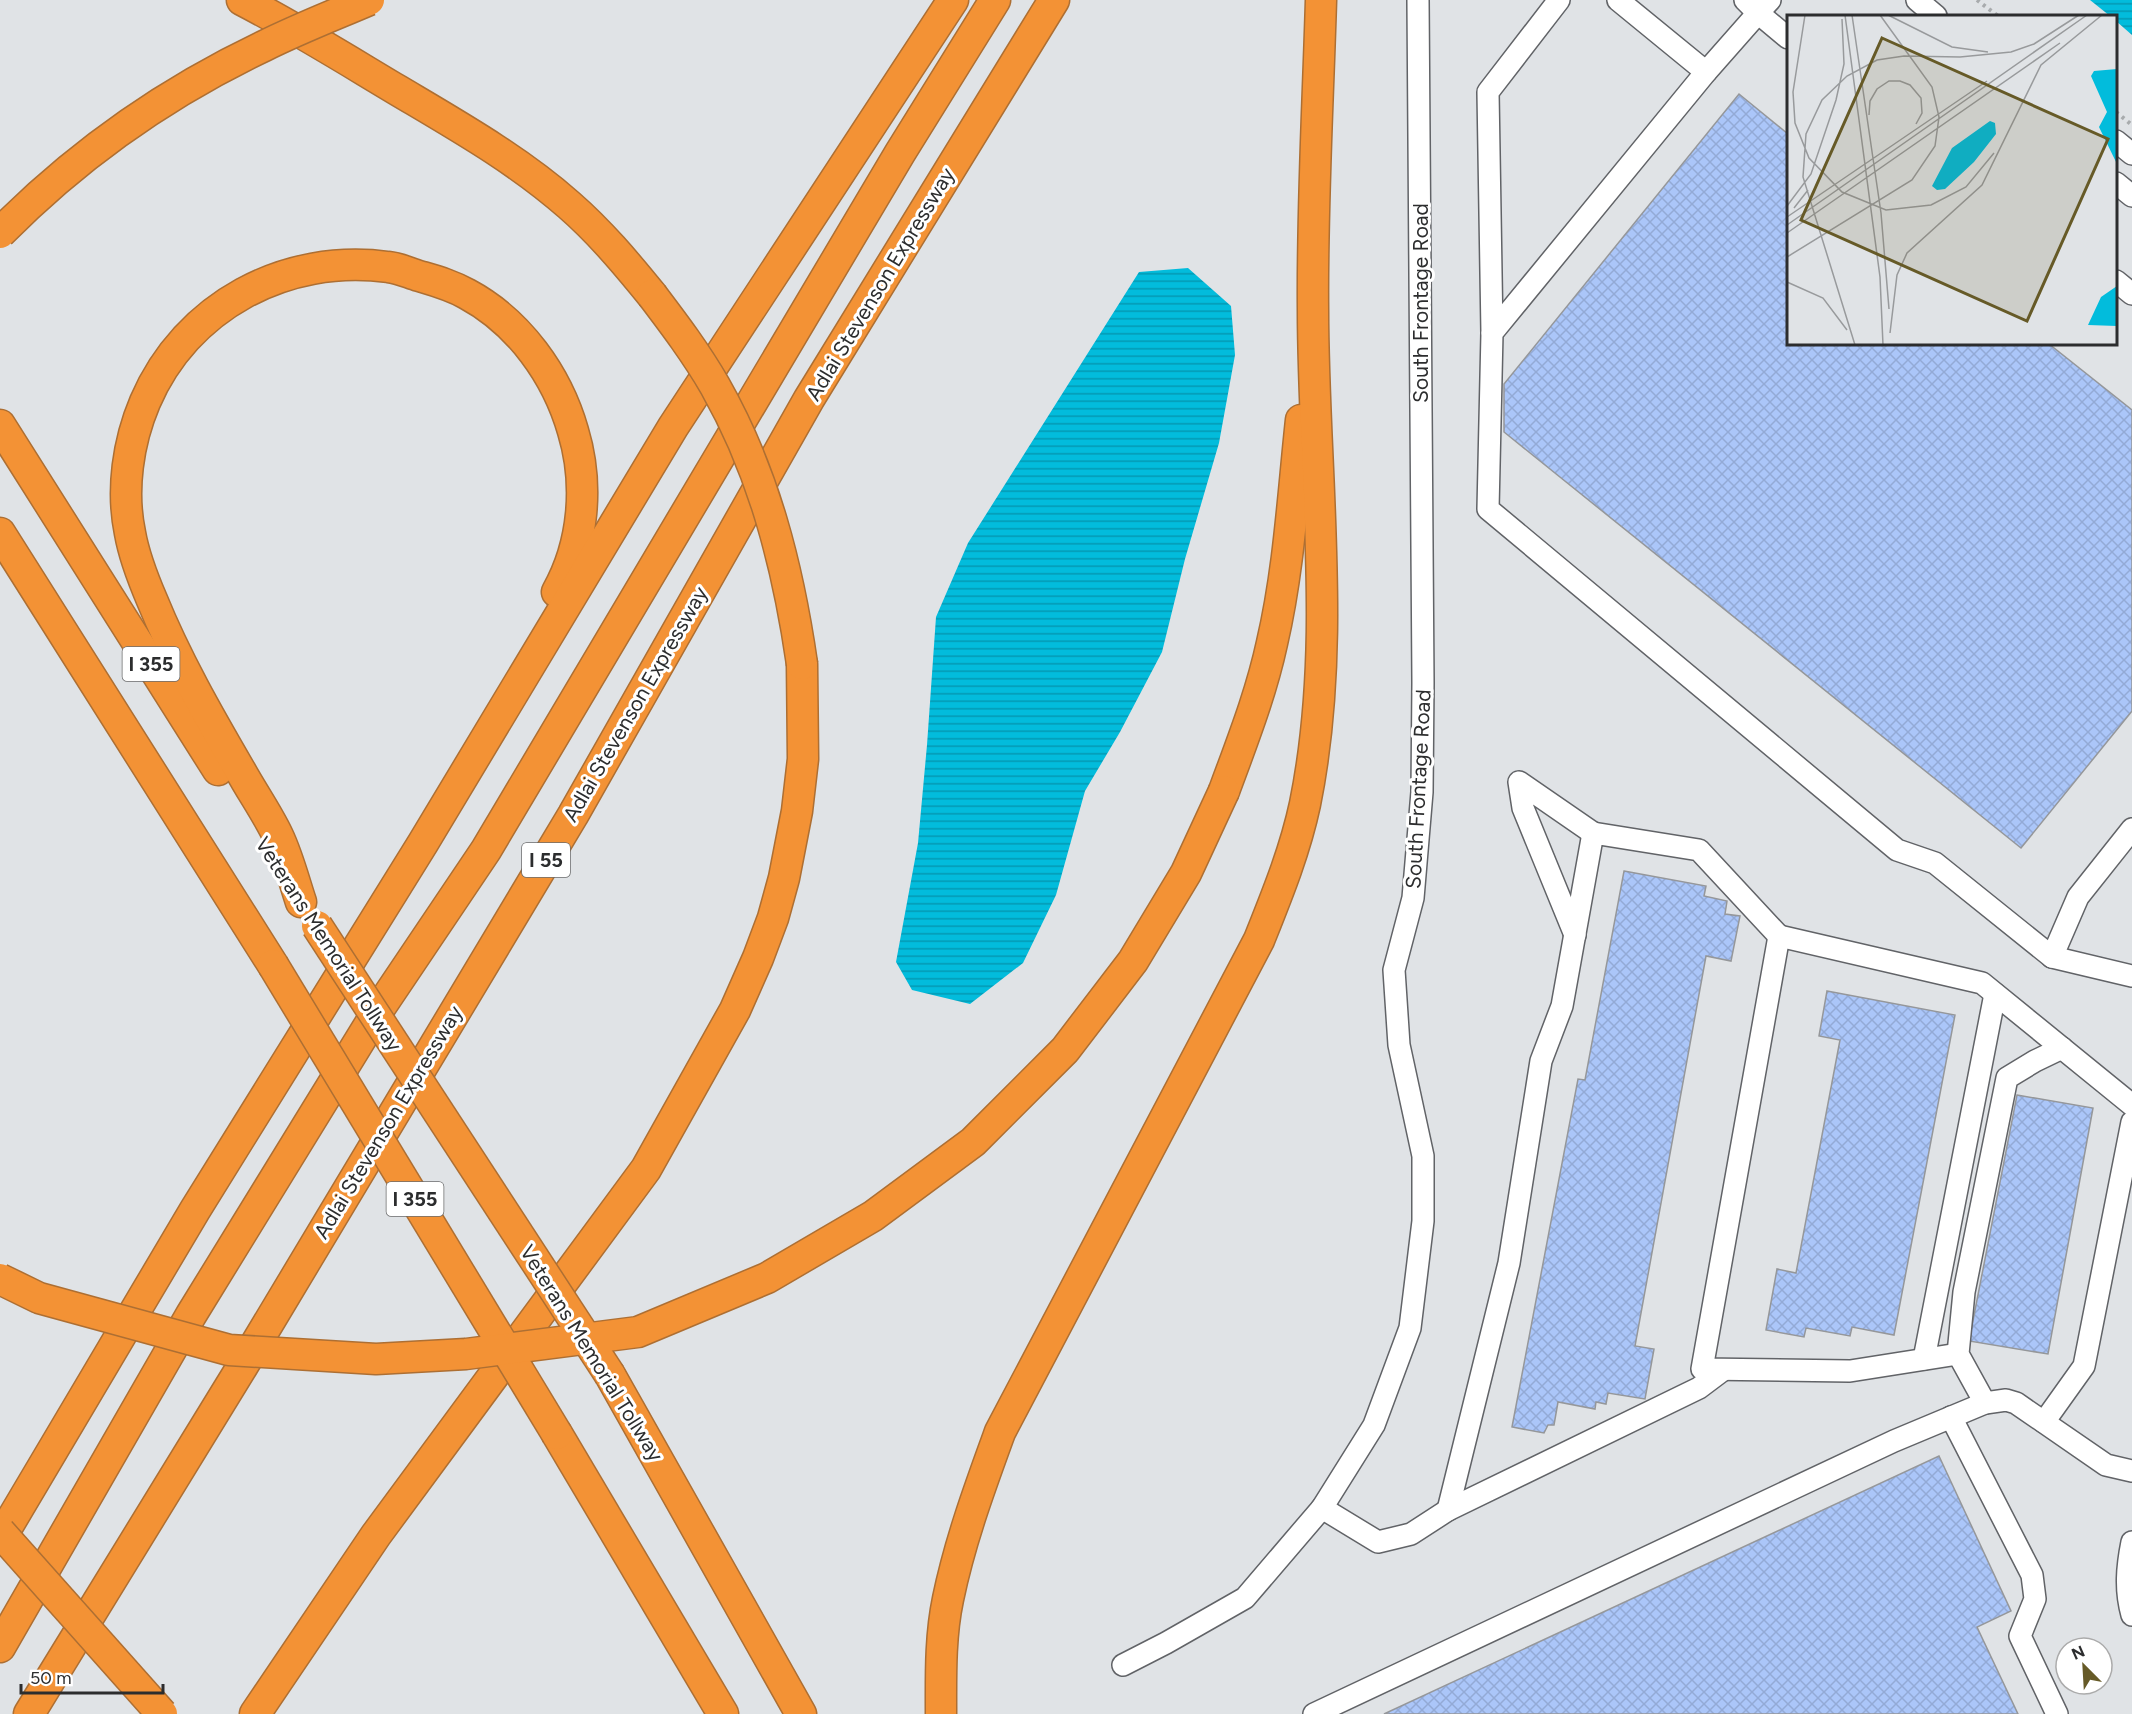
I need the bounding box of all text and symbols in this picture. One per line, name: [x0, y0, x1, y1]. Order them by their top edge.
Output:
inset map: [1787, 15, 2117, 345]
street label: Adlai Stevenson Expressway: [800, 163, 960, 405]
street label: South Frontage Road: [1408, 203, 1433, 403]
street label: Adlai Stevenson Expressway: [557, 582, 713, 826]
road number: I 355: [122, 647, 180, 681]
street label: South Frontage Road: [1400, 689, 1436, 889]
street label: Veterans Memorial Tollway: [250, 832, 408, 1056]
road number: I 55: [522, 843, 570, 877]
street label: Adlai Stevenson Expressway: [308, 1001, 468, 1243]
road number: I 355: [386, 1182, 444, 1216]
street label: Veterans Memorial Tollway: [515, 1240, 669, 1466]
north arrow: [2054, 1636, 2114, 1696]
text: N: [2069, 1642, 2088, 1664]
scale bar: [21, 1657, 164, 1695]
text: 50 m: [30, 1667, 72, 1689]

